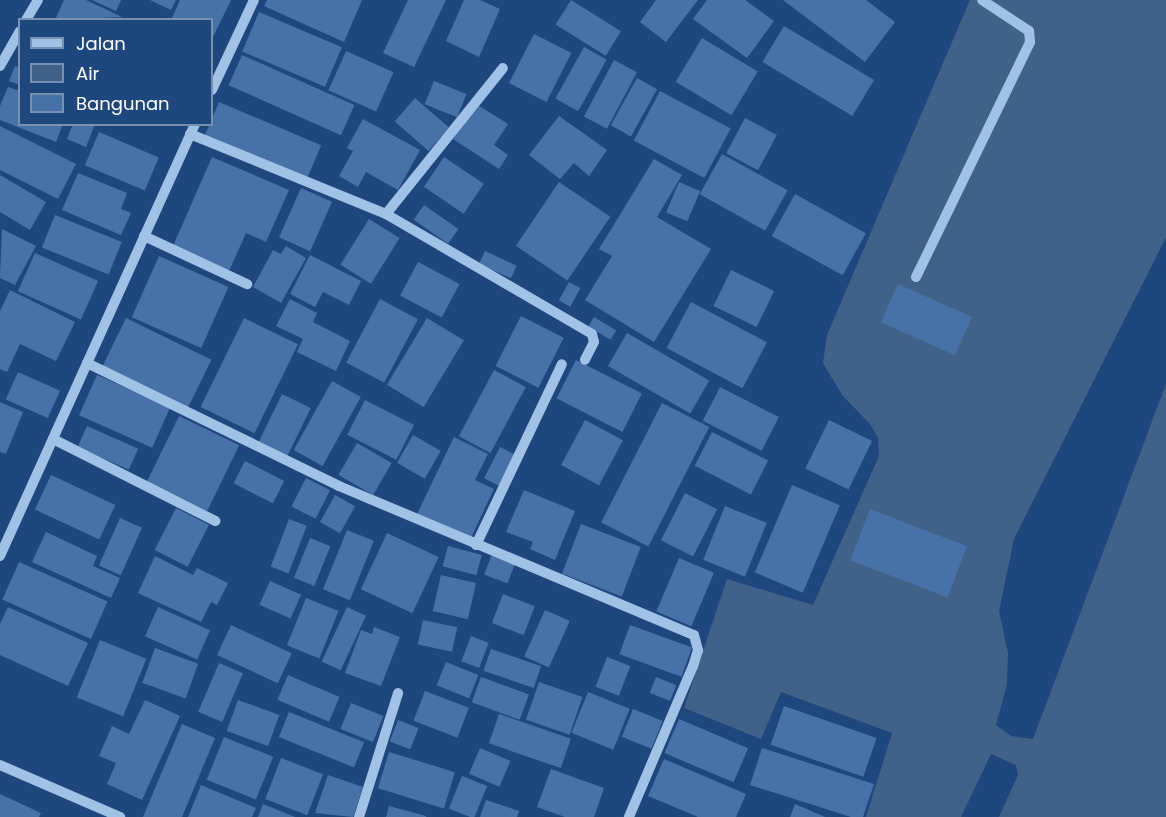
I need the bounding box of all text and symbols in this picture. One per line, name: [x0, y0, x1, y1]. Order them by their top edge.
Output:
legend: [18, 18, 213, 126]
text: Jalan: [76, 31, 126, 56]
text: Air: [76, 61, 99, 86]
text: Bangunan: [76, 91, 170, 116]

